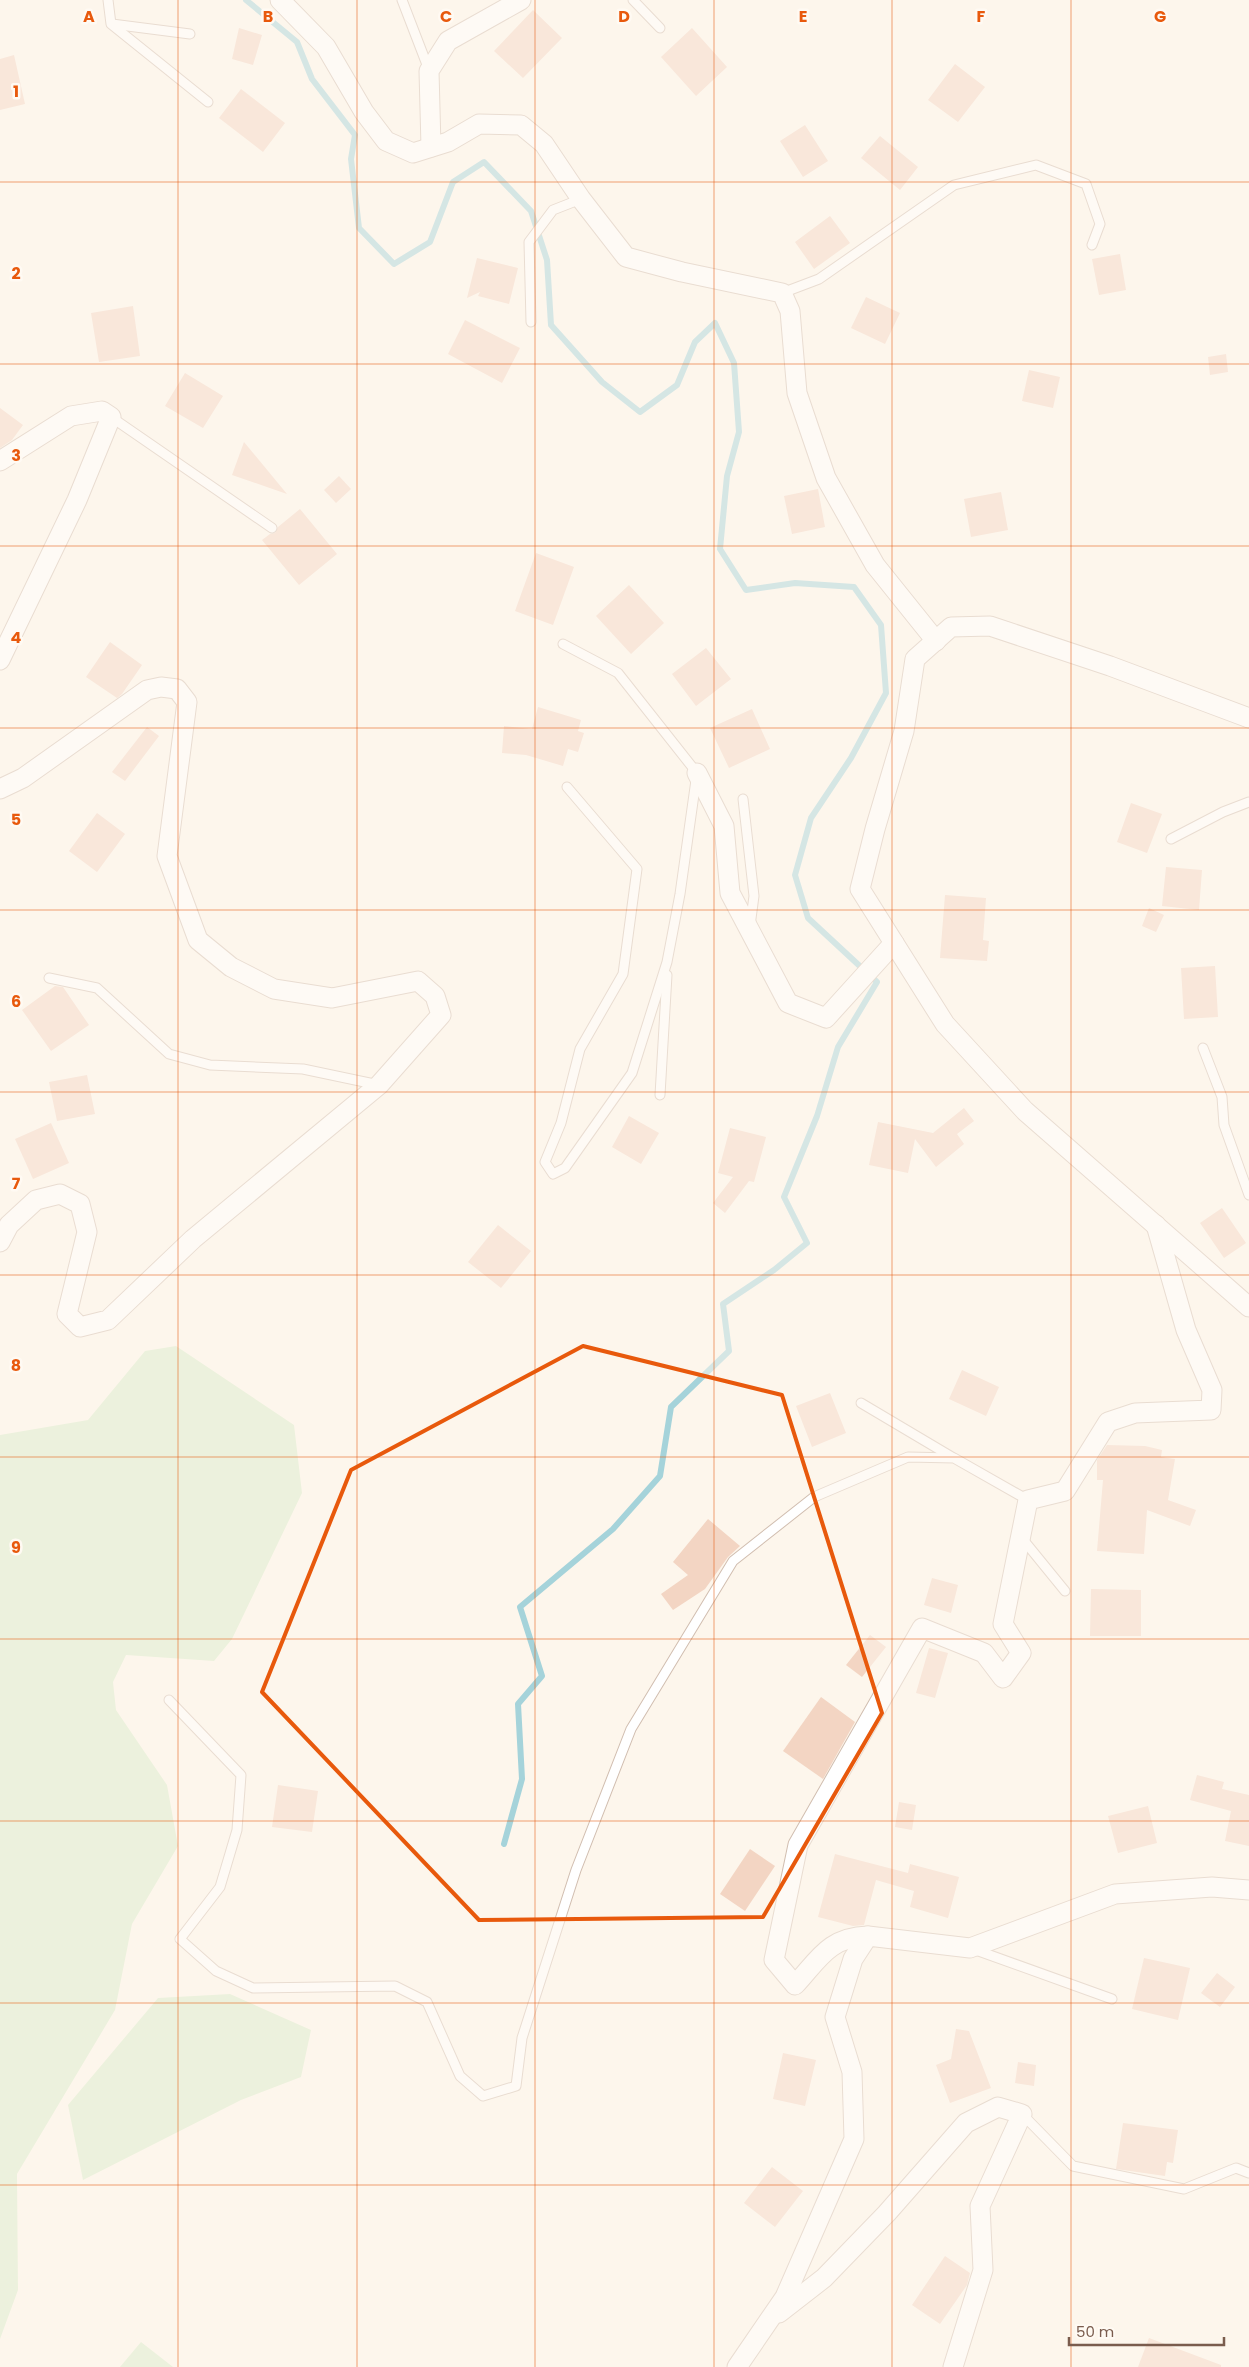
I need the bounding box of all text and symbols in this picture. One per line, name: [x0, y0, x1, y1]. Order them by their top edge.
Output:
text: A: [83, 5, 95, 28]
text: B: [263, 5, 273, 28]
text: C: [440, 5, 452, 28]
text: D: [618, 5, 630, 28]
text: E: [799, 5, 807, 28]
text: F: [977, 5, 986, 28]
text: G: [1154, 5, 1166, 28]
text: 1: [13, 80, 19, 103]
text: 2: [11, 262, 21, 285]
text: 3: [11, 444, 21, 467]
text: 4: [11, 626, 22, 649]
text: 5: [11, 808, 21, 831]
text: 6: [11, 990, 21, 1013]
text: 7: [12, 1172, 21, 1195]
text: 8: [11, 1354, 21, 1377]
text: 9: [11, 1536, 21, 1559]
scale bar: [1069, 2314, 1224, 2346]
text: 50 m: [1076, 2321, 1114, 2342]

